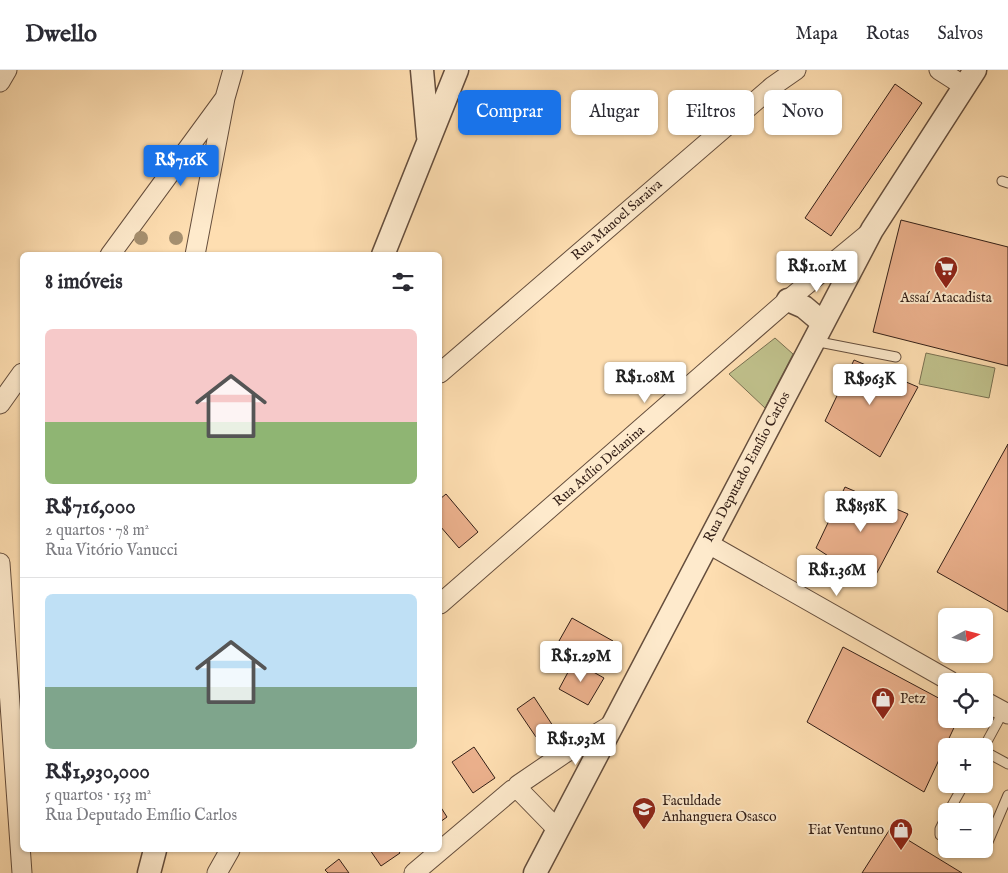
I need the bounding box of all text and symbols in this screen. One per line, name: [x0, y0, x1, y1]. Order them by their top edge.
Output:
text: Dwello: [25, 19, 97, 50]
text: Mapa: [796, 23, 838, 46]
text: Rotas: [866, 23, 909, 46]
text: Salvos: [937, 23, 983, 46]
chip: Comprar: [458, 90, 561, 135]
chip: Alugar: [571, 90, 658, 135]
chip: Filtros: [668, 90, 754, 135]
chip: Novo: [764, 90, 842, 135]
pin: R$716K: [140, 144, 222, 187]
text: R$716K: [155, 151, 207, 171]
street label: Rua Manoel Saraiva: [568, 175, 667, 264]
pin: R$1.01M: [771, 250, 863, 293]
supermarket icon: Assaí Atacadista: [933, 255, 959, 289]
text: R$1.01M: [787, 257, 847, 277]
icon: filters: [389, 268, 417, 296]
text: 8 imóveis: [45, 269, 123, 296]
place label: Assaí Atacadista: [899, 289, 993, 307]
icon: home: [186, 361, 276, 451]
pin: R$1.08M: [599, 362, 691, 404]
pin: R$963K: [829, 364, 911, 406]
text: R$1.08M: [615, 368, 675, 388]
text: R$963K: [844, 370, 896, 390]
street label: Rua Deputado Emílio Carlos: [700, 388, 794, 545]
street label: Rua Atílio Delanina: [550, 421, 649, 511]
pin: R$858K: [820, 490, 902, 533]
text: R$716,000: [45, 494, 136, 521]
text: R$858K: [836, 497, 886, 517]
text: 2 quartos · 78 m²: [45, 521, 149, 541]
text: Rua Vitório Vanucci: [45, 541, 178, 561]
pin: R$1.36M: [791, 554, 883, 597]
text: R$1.36M: [808, 561, 866, 581]
north arrow: [938, 608, 992, 662]
map controls: [938, 608, 993, 858]
icon: home: [186, 627, 276, 717]
pin: R$1.29M: [535, 640, 627, 683]
text: R$1.29M: [551, 647, 611, 667]
button: locate: [938, 673, 993, 728]
shop icon: Petz: [870, 686, 896, 720]
place label: Petz: [900, 690, 926, 708]
pin: R$1.93M: [530, 724, 622, 766]
text: R$1.93M: [547, 730, 605, 750]
button: +: [938, 738, 993, 793]
text: R$1,930,000: [45, 759, 150, 786]
text: 5 quartos · 153 m²: [45, 786, 152, 806]
place label: Faculdade Anhanguera Osasco: [661, 792, 777, 826]
school or university icon: Faculdade Anhanguera Osasco: [631, 796, 657, 830]
button: −: [938, 803, 993, 858]
text: Rua Deputado Emílio Carlos: [45, 806, 237, 826]
shop icon: Fiat Ventuno: [888, 817, 914, 851]
place label: Fiat Ventuno: [808, 821, 884, 839]

